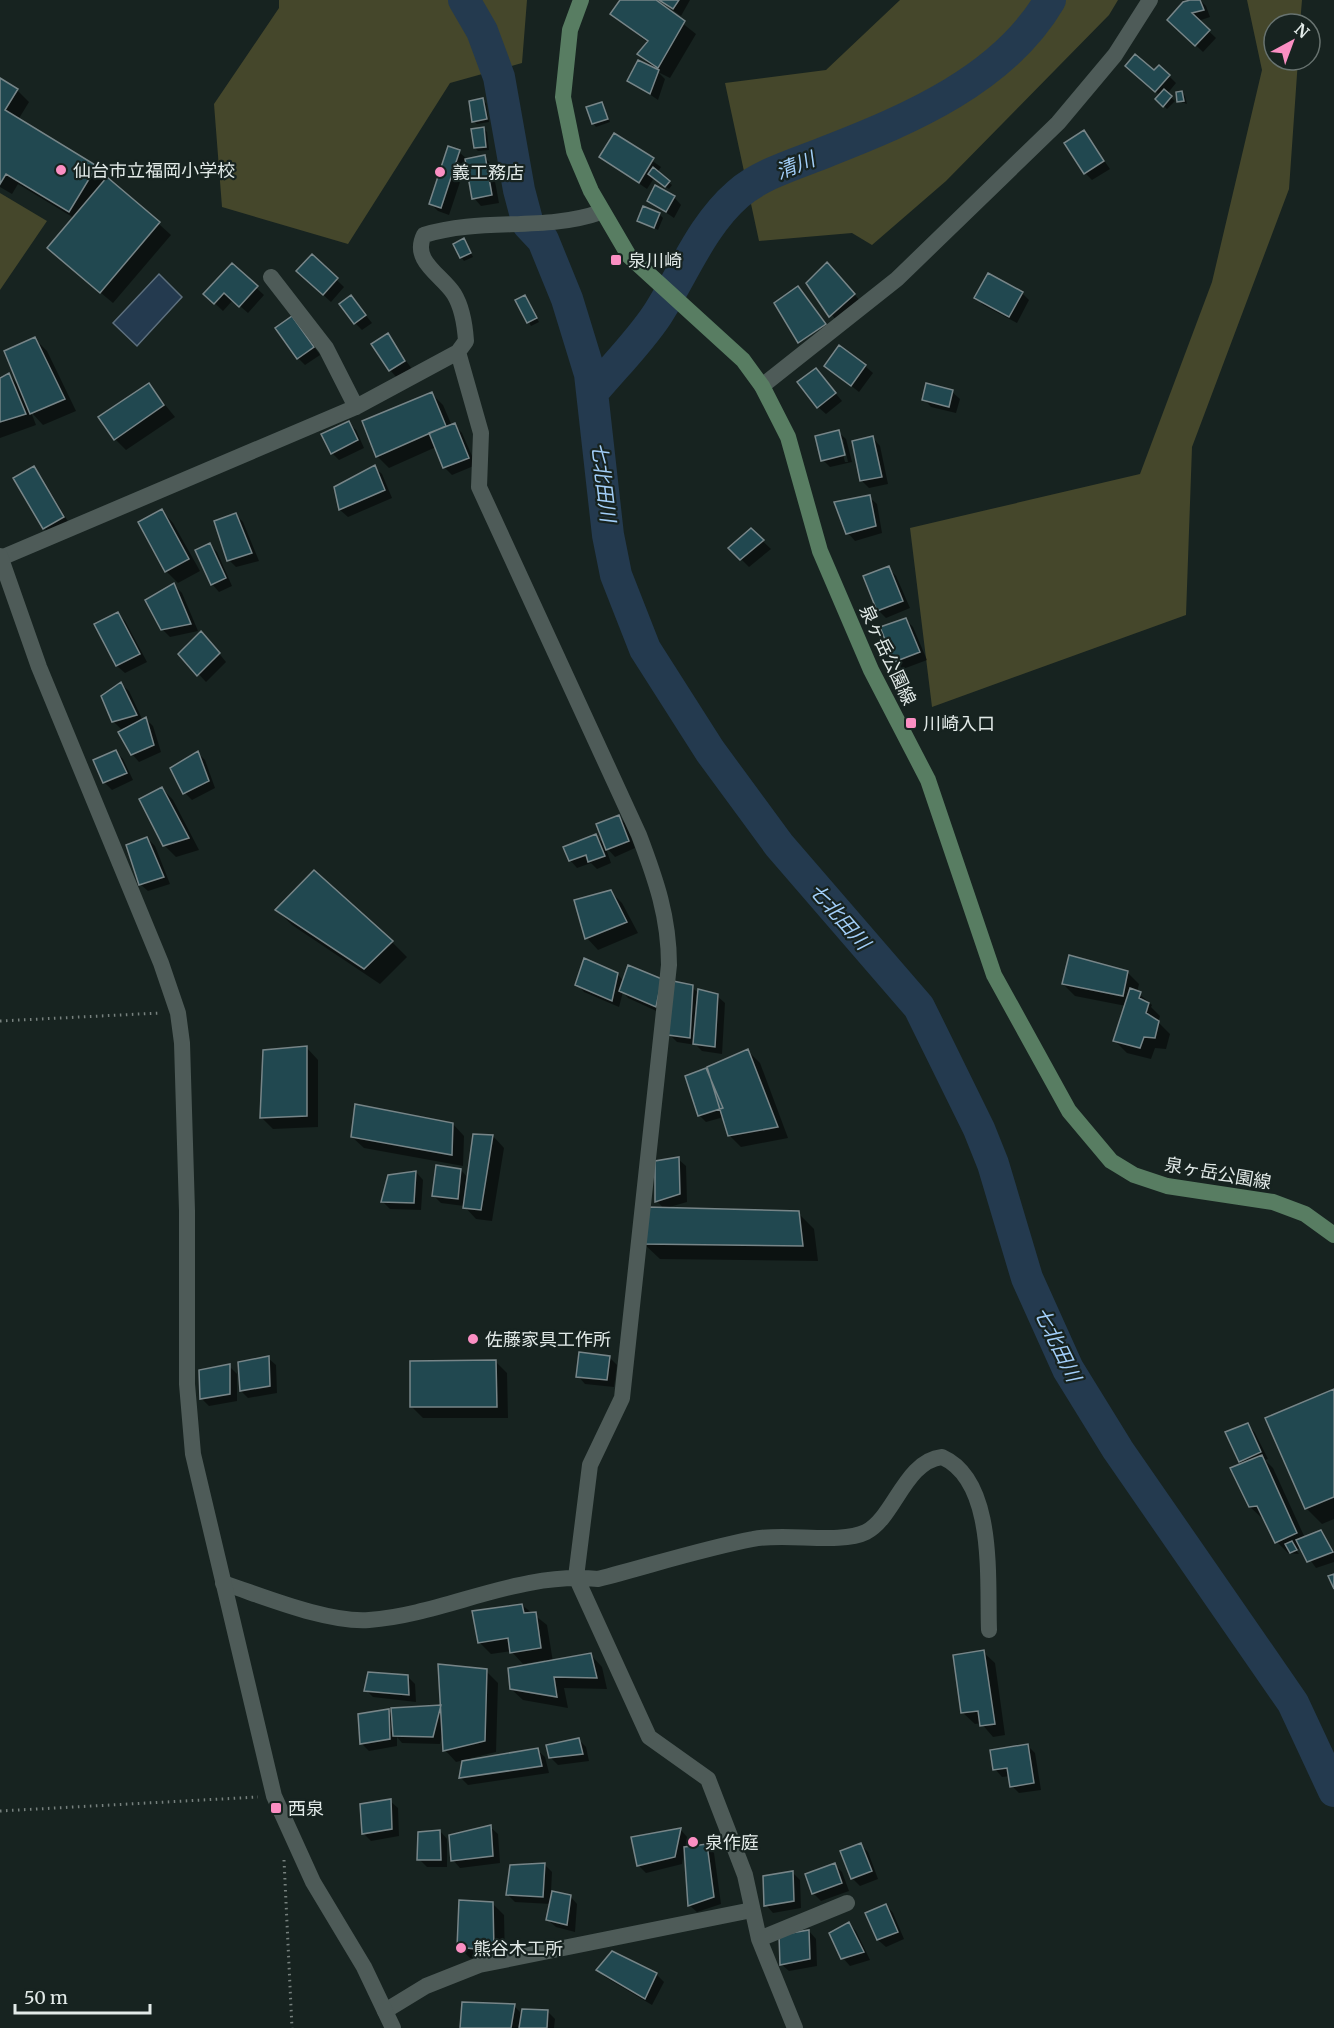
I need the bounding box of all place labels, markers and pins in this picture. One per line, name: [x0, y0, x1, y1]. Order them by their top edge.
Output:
place label: 仙台市立福岡小学校: [73, 159, 235, 182]
place label: 義工務店: [452, 161, 524, 184]
marker: 仙台市立福岡小学校: [54, 163, 68, 177]
marker: 義工務店: [433, 165, 447, 179]
place label: 泉川崎: [628, 249, 682, 272]
marker: 泉川崎: [609, 253, 623, 267]
place label: 川崎入口: [923, 712, 995, 735]
marker: 川崎入口: [904, 716, 918, 730]
place label: 佐藤家具工作所: [485, 1328, 611, 1351]
marker: 佐藤家具工作所: [466, 1332, 480, 1346]
place label: 西泉: [288, 1797, 324, 1820]
marker: 西泉: [269, 1801, 283, 1815]
place label: 泉作庭: [705, 1831, 759, 1854]
marker: 泉作庭: [686, 1835, 700, 1849]
place label: 熊谷木工所: [473, 1937, 563, 1960]
marker: 熊谷木工所: [454, 1941, 468, 1955]

